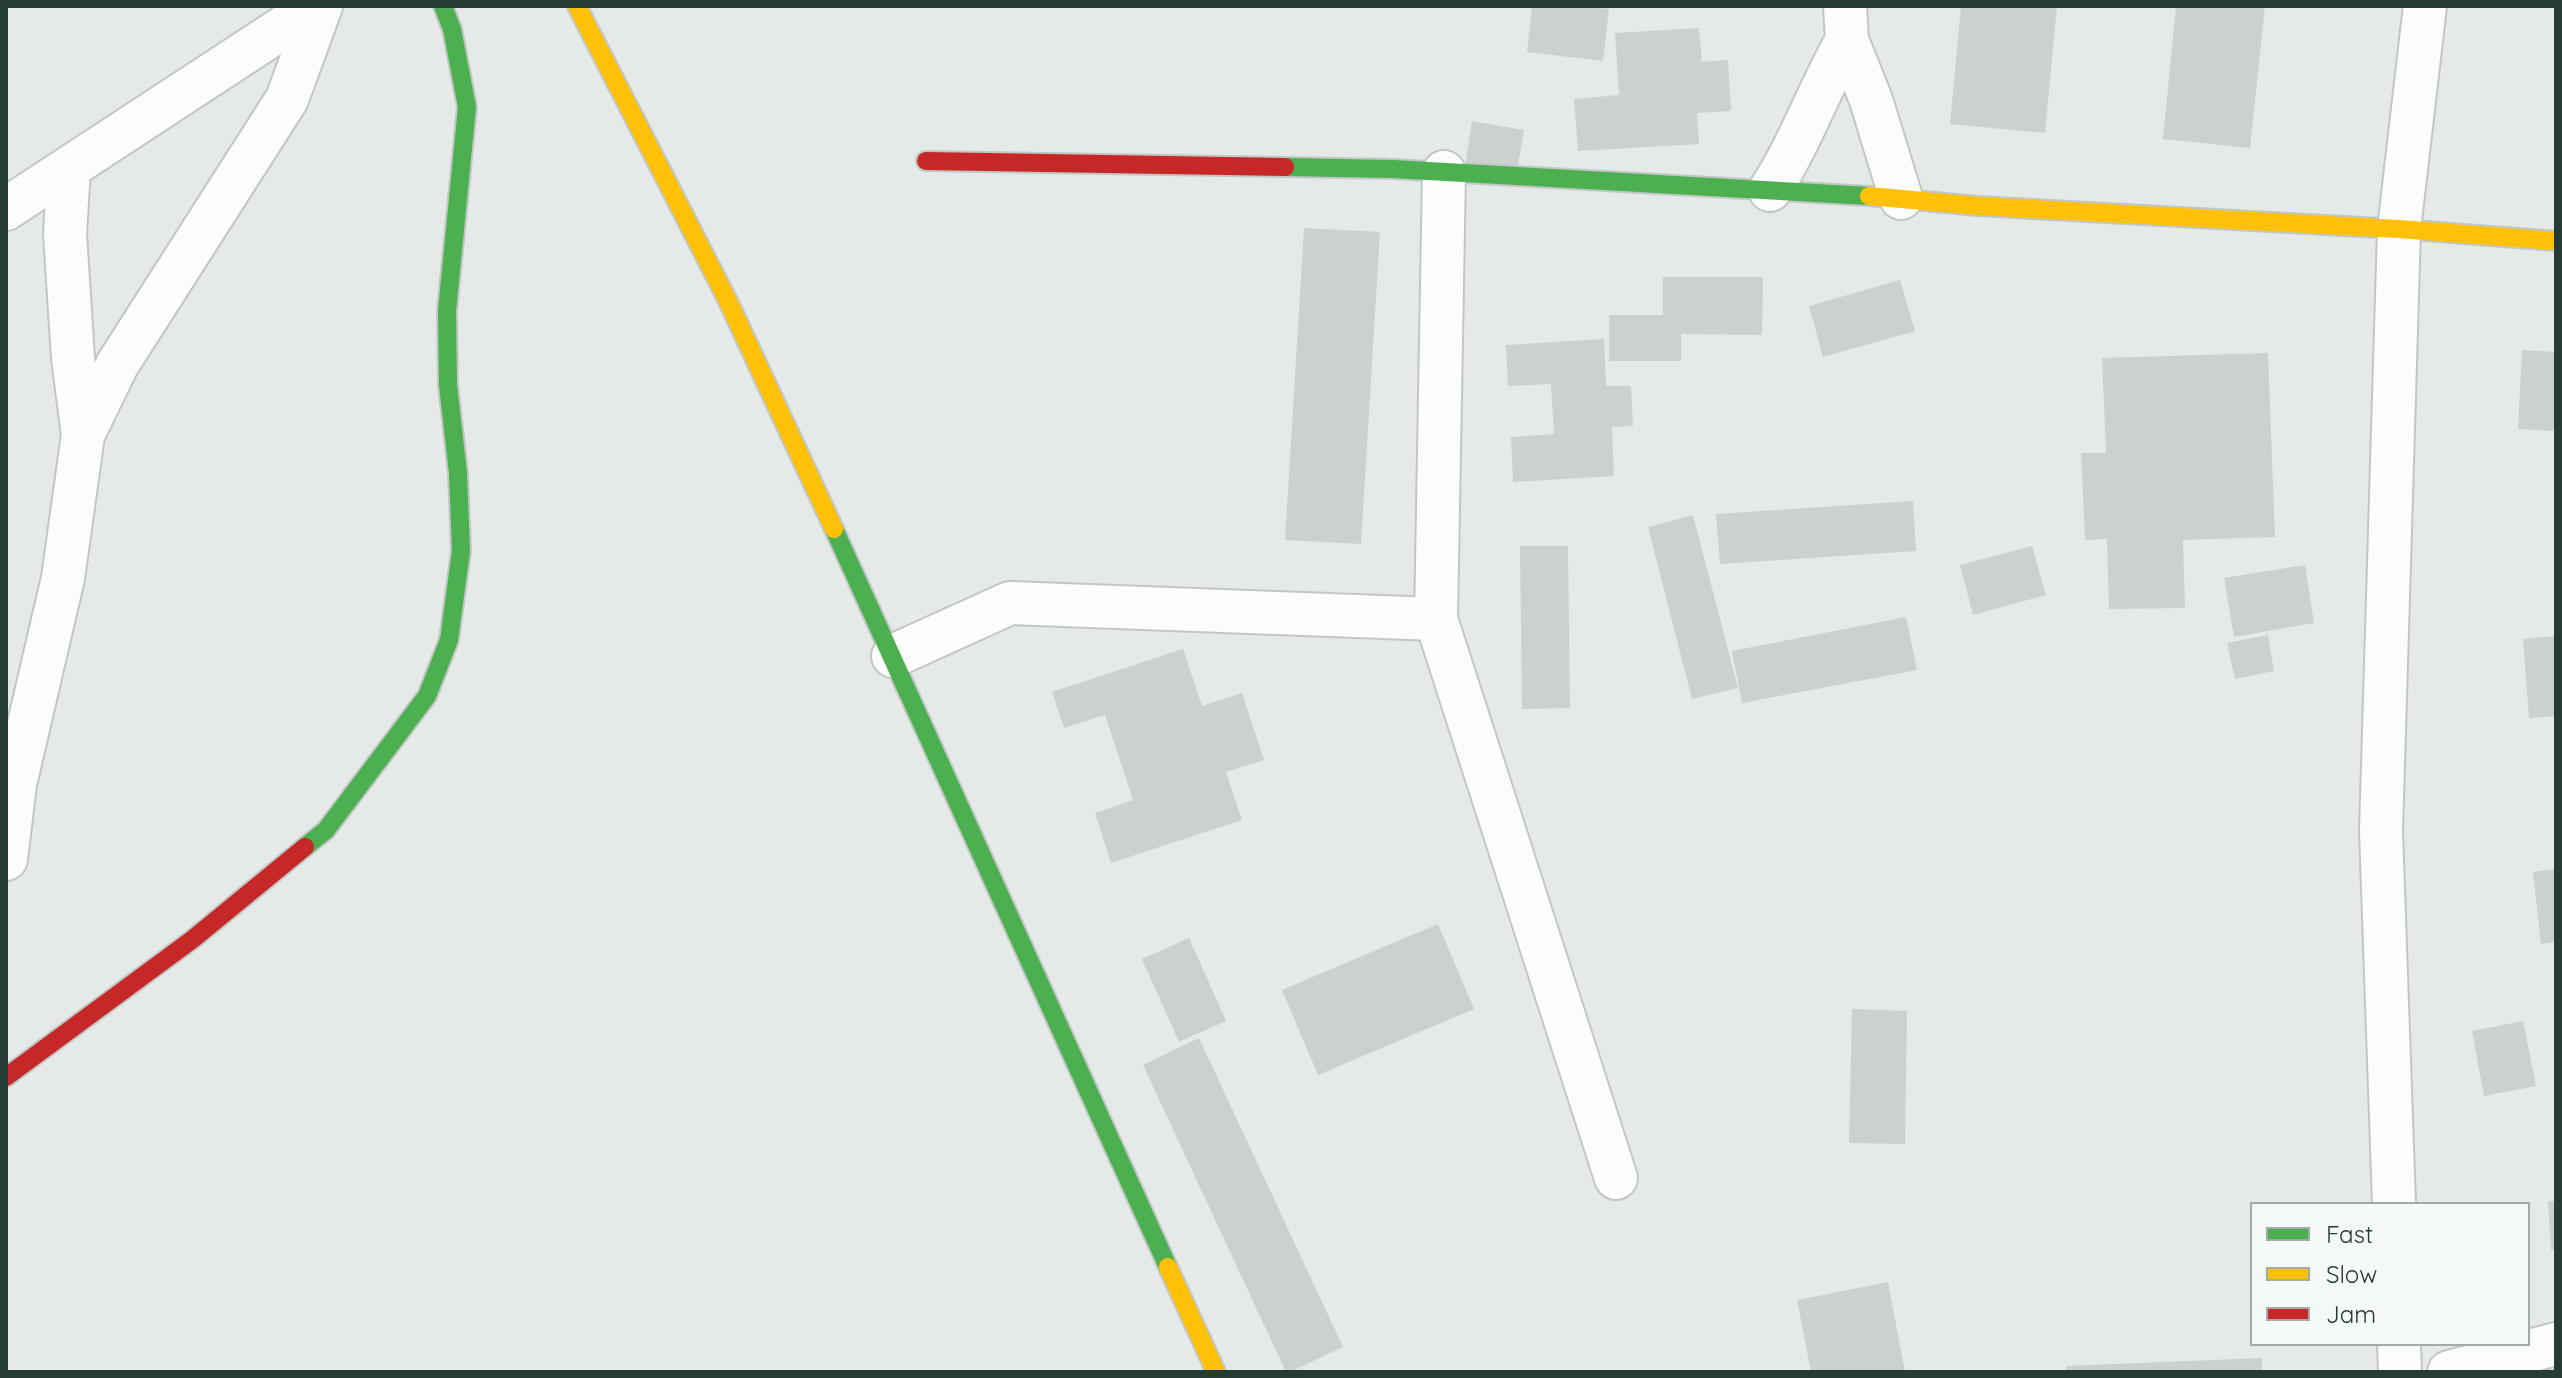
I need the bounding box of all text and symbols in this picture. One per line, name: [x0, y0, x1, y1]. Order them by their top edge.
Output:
legend: [2250, 1202, 2530, 1346]
text: Fast: [2326, 1219, 2373, 1249]
text: Slow: [2326, 1259, 2377, 1289]
text: Jam: [2326, 1299, 2376, 1329]

